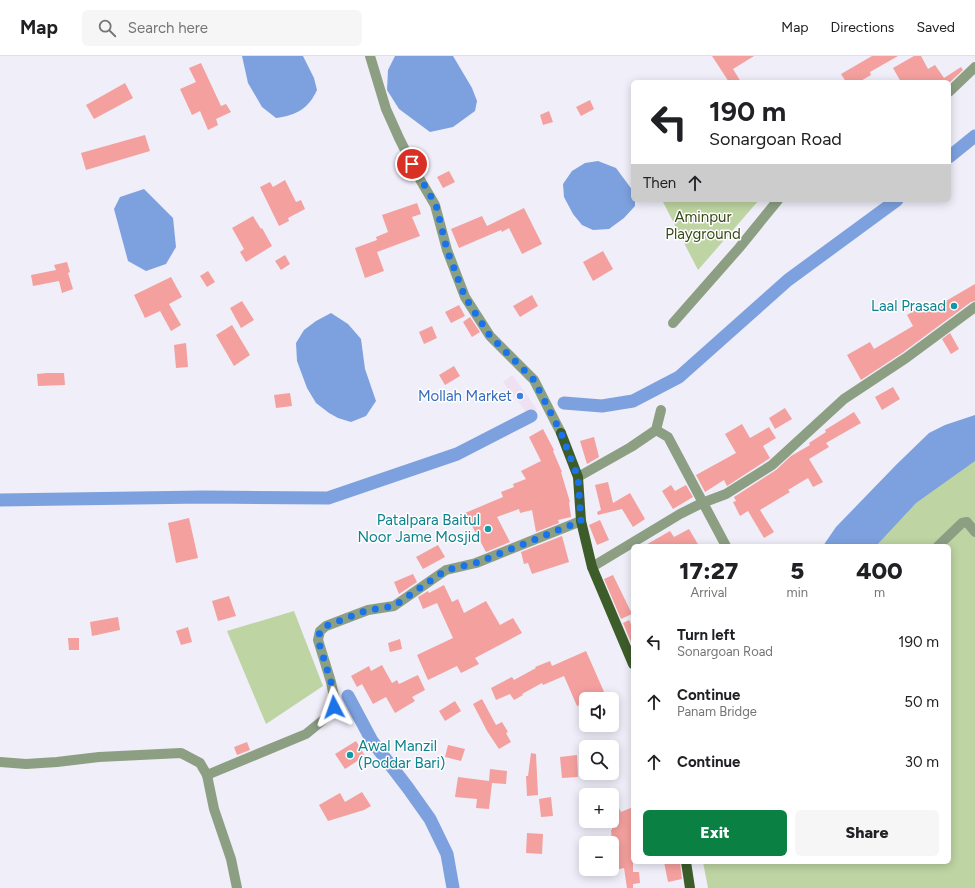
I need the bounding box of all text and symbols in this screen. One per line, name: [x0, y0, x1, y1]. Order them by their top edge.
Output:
search box: [82, 10, 362, 46]
text: Map: [20, 16, 58, 39]
icon: search: [96, 17, 118, 39]
text: Search here: [128, 19, 208, 37]
text: Map: [781, 19, 809, 36]
text: Directions: [831, 19, 894, 36]
text: Saved: [916, 19, 955, 36]
text: 190 m: [709, 94, 786, 128]
icon: left: [643, 96, 695, 148]
text: Sonargoan Road: [709, 128, 842, 150]
pin: [395, 147, 429, 181]
icon: arrive: [401, 153, 423, 175]
icon: ahead: [684, 172, 706, 194]
text: Then: [643, 174, 676, 192]
park label: Aminpur Playground: [665, 208, 741, 243]
place label: Laal Prasad: [871, 297, 946, 315]
marker: Laal Prasad: [949, 301, 959, 311]
place label: Mollah Market: [418, 387, 512, 405]
marker: Mollah Market: [515, 391, 525, 401]
place label: Patalpara Baitul Noor Jame Mosjid: [357, 511, 480, 546]
marker: Patalpara Baitul Noor Jame Mosjid: [483, 524, 493, 534]
text: 17:27: [679, 556, 738, 585]
text: 5: [790, 556, 804, 585]
text: 400: [856, 556, 903, 585]
text: Arrival: [690, 585, 727, 600]
text: min: [787, 585, 808, 600]
text: m: [874, 585, 885, 600]
text: Turn left: [677, 626, 735, 644]
icon: left: [643, 631, 665, 653]
text: 190 m: [898, 633, 939, 651]
text: Sonargoan Road: [677, 644, 773, 659]
position arrow: [313, 686, 355, 728]
text: Continue: [677, 686, 740, 704]
icon: ahead: [643, 691, 665, 713]
map controls: [579, 692, 619, 876]
button: sound: [579, 692, 619, 732]
text: 50 m: [904, 693, 939, 711]
text: Panam Bridge: [677, 704, 757, 719]
place label: Awal Manzil (Poddar Bari): [358, 737, 445, 772]
button: search: [579, 740, 619, 780]
marker: Awal Manzil (Poddar Bari): [345, 750, 355, 760]
icon: ahead: [643, 751, 665, 773]
text: Continue: [677, 753, 740, 771]
text: 30 m: [905, 753, 939, 771]
button: +: [579, 788, 619, 828]
button: Exit: [643, 810, 787, 856]
button: Share: [795, 810, 939, 856]
button: −: [579, 836, 619, 876]

